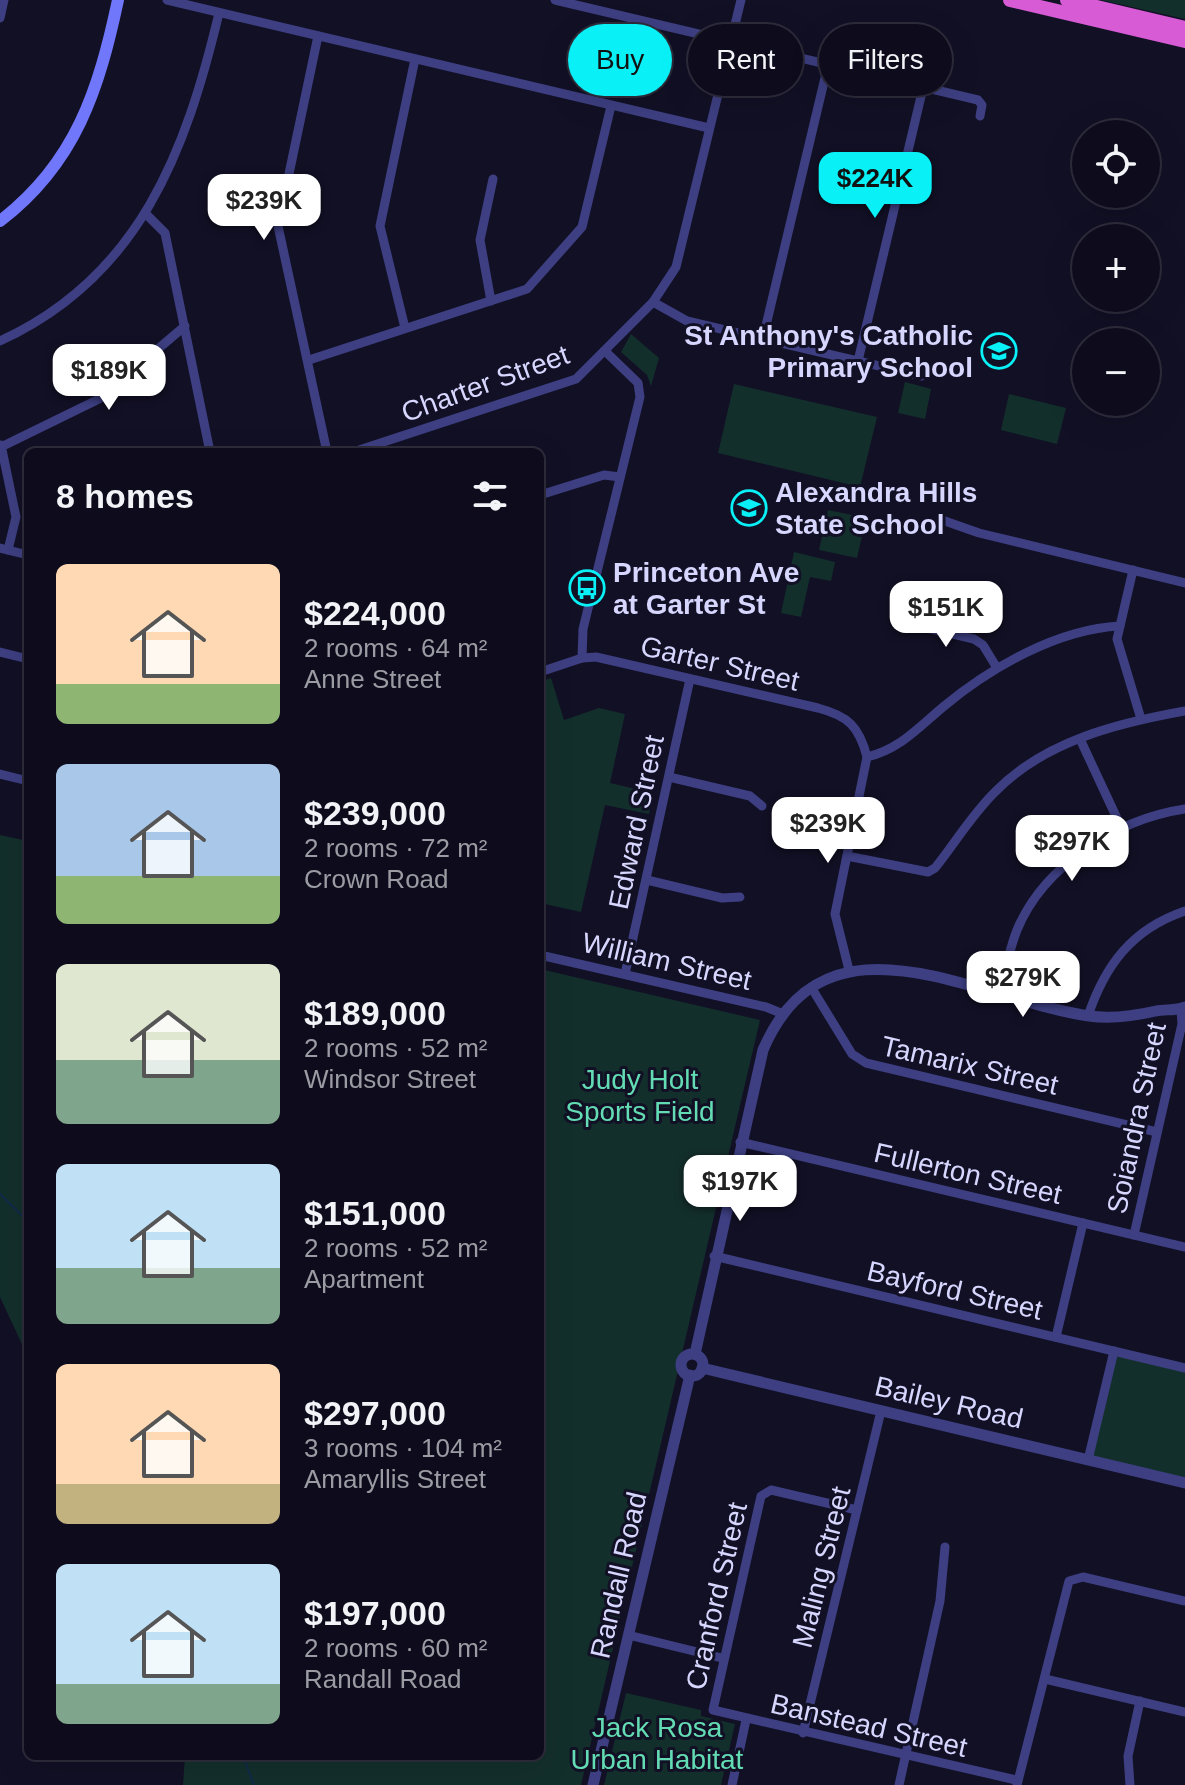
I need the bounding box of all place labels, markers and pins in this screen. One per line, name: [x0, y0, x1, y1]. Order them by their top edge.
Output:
pin: $224K: [819, 152, 931, 220]
pin: $239K: [208, 174, 320, 242]
place label: St Anthony's Catholic Primary School: [684, 320, 973, 383]
school or university icon: St Anthony's Catholic Primary School: [980, 332, 1018, 370]
pin: $189K: [53, 344, 165, 412]
place label: Alexandra Hills State School: [775, 477, 977, 540]
school or university icon: Alexandra Hills State School: [730, 489, 768, 527]
place label: Princeton Ave at Garter St: [613, 557, 799, 620]
bus stop icon: Princeton Ave at Garter St: [568, 569, 606, 607]
pin: $151K: [890, 581, 1002, 649]
pin: $239K: [772, 797, 884, 865]
pin: $297K: [1016, 815, 1128, 883]
pin: $279K: [967, 951, 1079, 1019]
pin: $197K: [684, 1155, 796, 1223]

